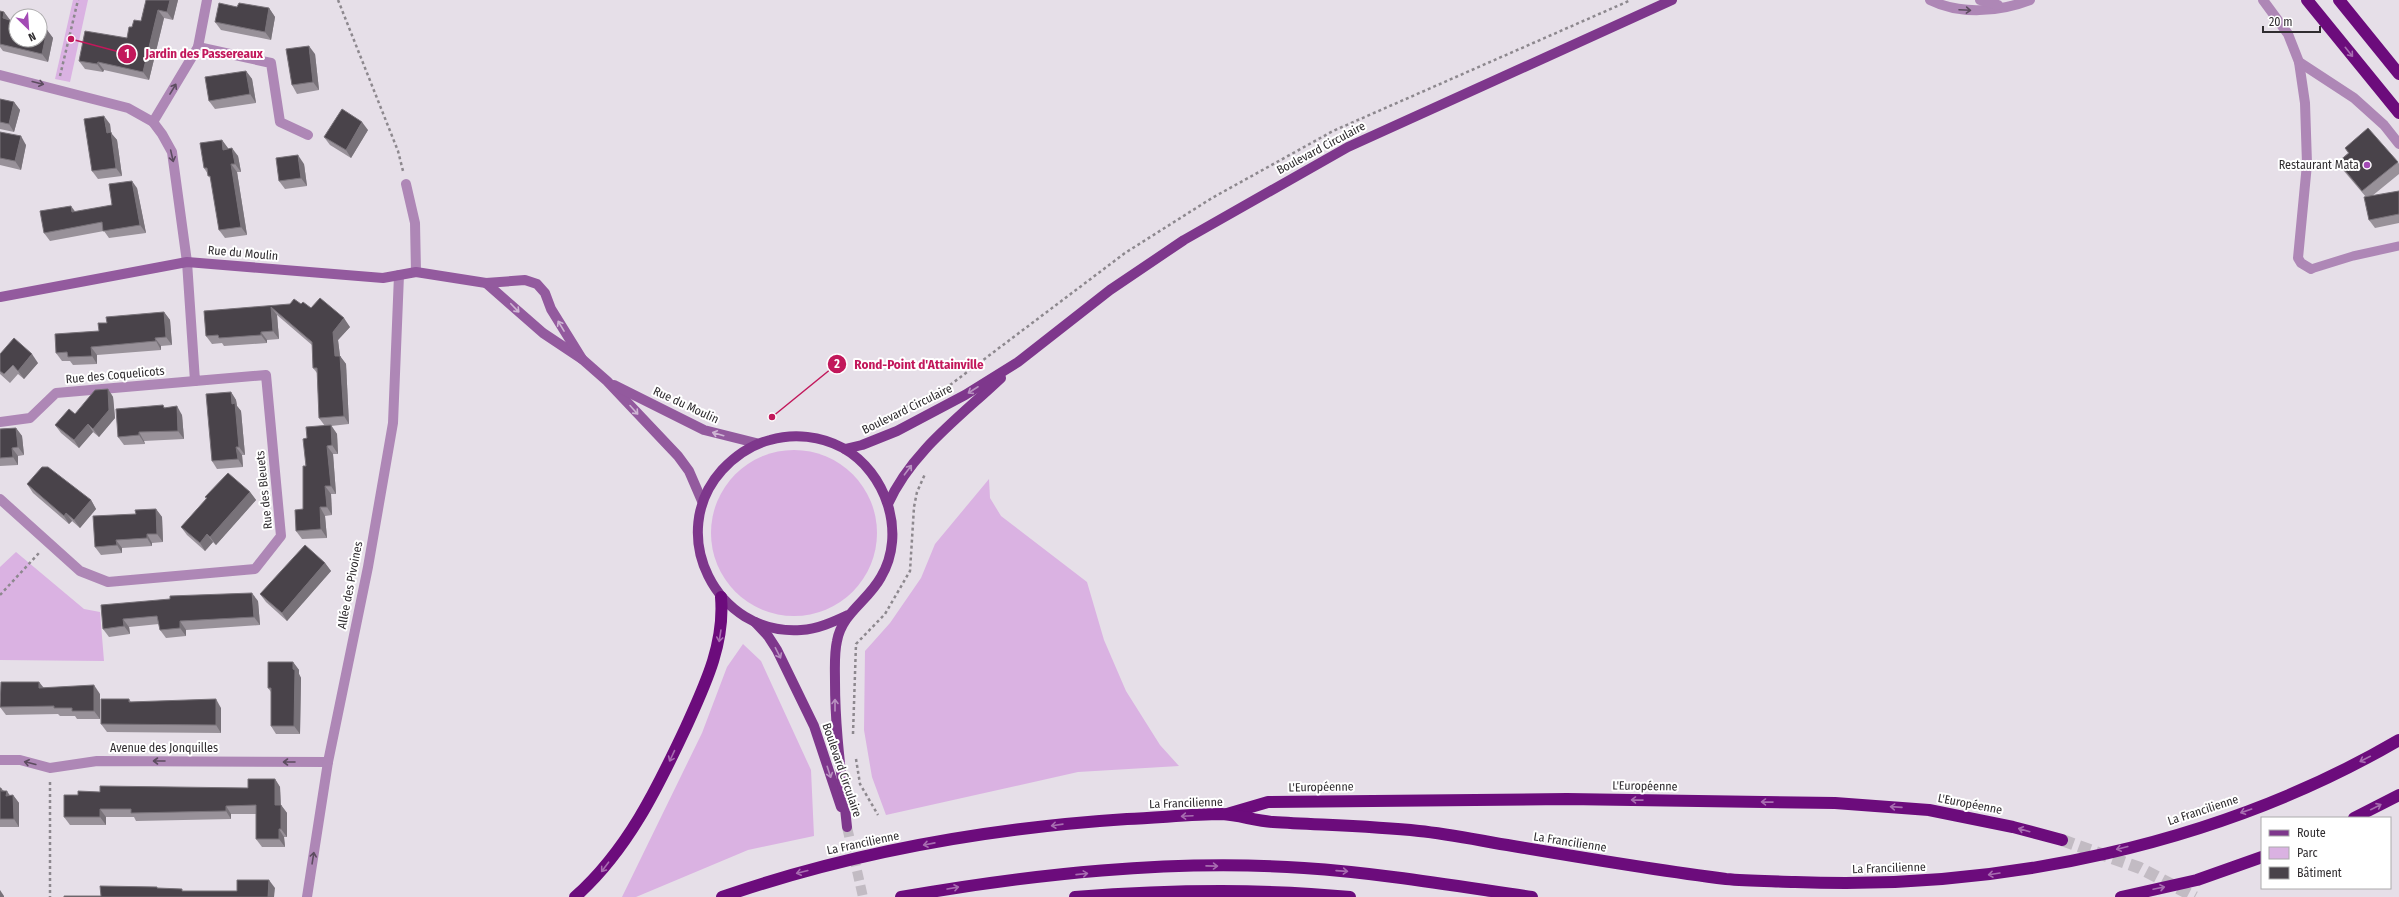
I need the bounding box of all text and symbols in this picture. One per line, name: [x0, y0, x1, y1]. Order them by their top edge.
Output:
one-way arrow: [1958, 6, 1971, 13]
north arrow: [8, 8, 48, 48]
scale bar: [2263, 8, 2320, 34]
text: 20 m: [2269, 15, 2293, 29]
text: N: [26, 29, 38, 44]
callout: Jardin des Passereaux: [117, 41, 271, 66]
text: Jardin des Passereaux: [144, 46, 264, 61]
one-way arrow: [2345, 46, 2354, 57]
text: 1: [124, 47, 130, 61]
one-way arrow: [31, 80, 44, 88]
one-way arrow: [169, 84, 177, 95]
street label: Boulevard Circulaire: [1274, 119, 1368, 177]
one-way arrow: [168, 149, 176, 162]
place label: Restaurant Mata: [2279, 158, 2359, 172]
marker: Restaurant Mata: [2362, 160, 2372, 170]
street label: Rue du Moulin: [207, 243, 279, 263]
one-way arrow: [511, 303, 520, 313]
one-way arrow: [557, 321, 565, 332]
callout: Rond-Point d'Attainville: [827, 352, 992, 377]
text: 2: [833, 357, 840, 371]
text: Rond-Point d'Attainville: [854, 357, 984, 372]
street label: Rue des Coquelicots: [65, 364, 165, 386]
street label: Boulevard Circulaire: [860, 381, 954, 437]
street label: Rue du Moulin: [651, 384, 721, 426]
one-way arrow: [967, 387, 979, 395]
one-way arrow: [629, 405, 638, 415]
one-way arrow: [712, 430, 725, 437]
street label: Rue des Bleuets: [253, 450, 275, 530]
one-way arrow: [904, 465, 912, 476]
street label: Allée des Pivoines: [335, 540, 365, 630]
one-way arrow: [716, 629, 724, 642]
one-way arrow: [775, 647, 782, 659]
one-way arrow: [831, 699, 839, 712]
street label: Boulevard Circulaire: [819, 721, 865, 819]
street label: Avenue des Jonquilles: [110, 741, 218, 755]
one-way arrow: [668, 750, 675, 762]
one-way arrow: [2359, 755, 2371, 763]
one-way arrow: [153, 758, 166, 765]
one-way arrow: [283, 758, 296, 766]
one-way arrow: [24, 759, 37, 766]
one-way arrow: [826, 765, 833, 778]
street label: L'Européenne: [1612, 778, 1678, 794]
street label: L'Européenne: [1288, 779, 1354, 795]
street label: L'Européenne: [1937, 791, 2003, 817]
street label: La Francilienne: [2166, 792, 2240, 828]
street label: La Francilienne: [1149, 795, 1223, 811]
one-way arrow: [1631, 796, 1644, 804]
one-way arrow: [1761, 798, 1774, 806]
one-way arrow: [2370, 802, 2382, 810]
one-way arrow: [1890, 804, 1903, 811]
one-way arrow: [2240, 808, 2253, 815]
one-way arrow: [1181, 812, 1194, 820]
legend: [2261, 817, 2391, 889]
one-way arrow: [1051, 821, 1064, 828]
one-way arrow: [2018, 826, 2031, 833]
text: Route: [2297, 826, 2326, 840]
street label: La Francilienne: [826, 828, 901, 858]
street label: La Francilienne: [1533, 829, 1608, 855]
one-way arrow: [922, 840, 935, 848]
one-way arrow: [2115, 845, 2128, 853]
text: Parc: [2297, 846, 2318, 860]
one-way arrow: [309, 852, 317, 865]
street label: La Francilienne: [1852, 860, 1926, 876]
one-way arrow: [601, 861, 609, 872]
one-way arrow: [1205, 862, 1218, 870]
text: Bâtiment: [2297, 866, 2342, 880]
one-way arrow: [1335, 867, 1348, 875]
one-way arrow: [795, 868, 808, 876]
one-way arrow: [1075, 870, 1088, 877]
one-way arrow: [1988, 870, 2001, 878]
one-way arrow: [946, 884, 959, 892]
one-way arrow: [2152, 884, 2165, 892]

